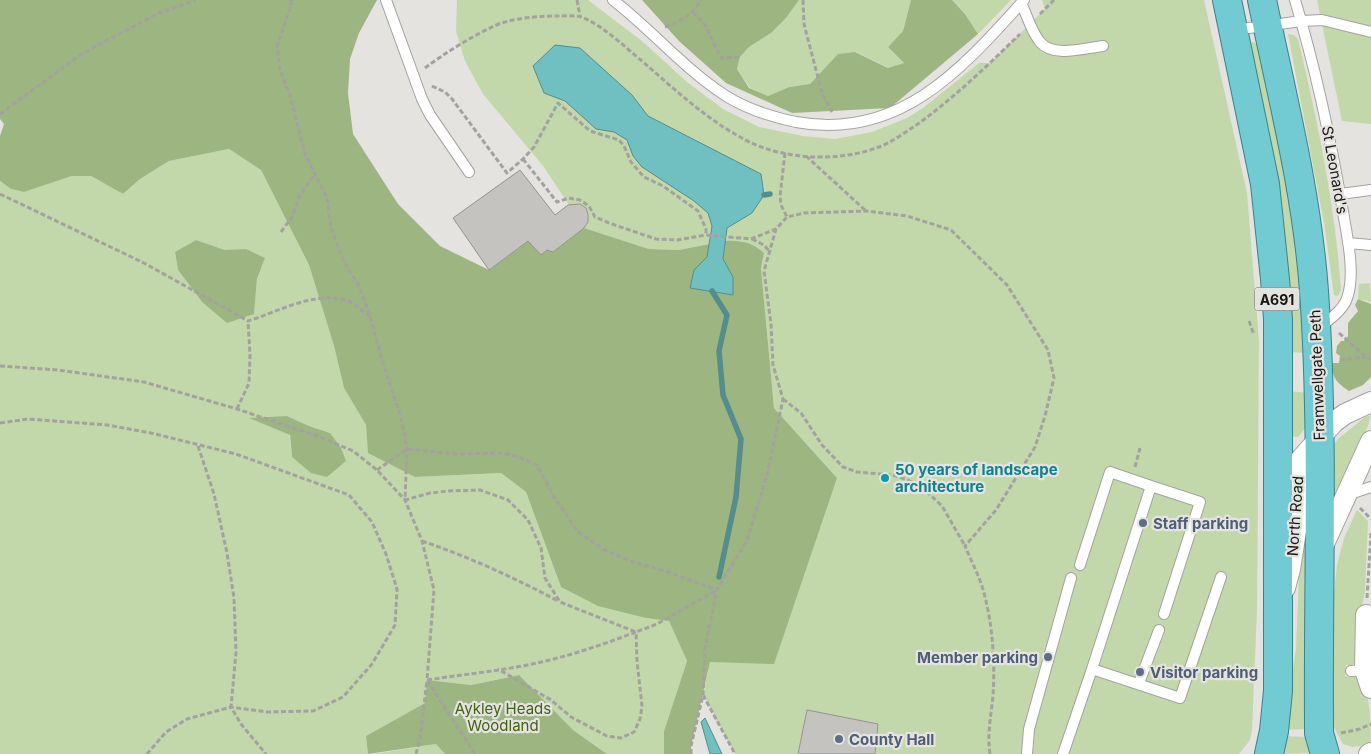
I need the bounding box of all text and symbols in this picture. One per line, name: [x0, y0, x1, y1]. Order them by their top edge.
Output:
street label: St Leonard's: [1318, 124, 1352, 216]
road number: A691: [1254, 288, 1300, 310]
street label: Framwellgate Peth: [1305, 309, 1329, 441]
place label: 50 years of landscape architecture: [895, 460, 1058, 496]
marker: 50 years of landscape architecture: [879, 472, 891, 484]
street label: North Road: [1283, 475, 1307, 557]
place label: Staff parking: [1153, 514, 1248, 533]
marker: Staff parking: [1137, 517, 1149, 529]
place label: Member parking: [917, 648, 1038, 667]
marker: Member parking: [1042, 651, 1054, 663]
place label: Visitor parking: [1150, 663, 1258, 682]
marker: Visitor parking: [1134, 666, 1146, 678]
park label: Aykley Heads Woodland: [455, 699, 551, 735]
place label: County Hall: [849, 730, 934, 749]
marker: County Hall: [833, 733, 845, 745]

